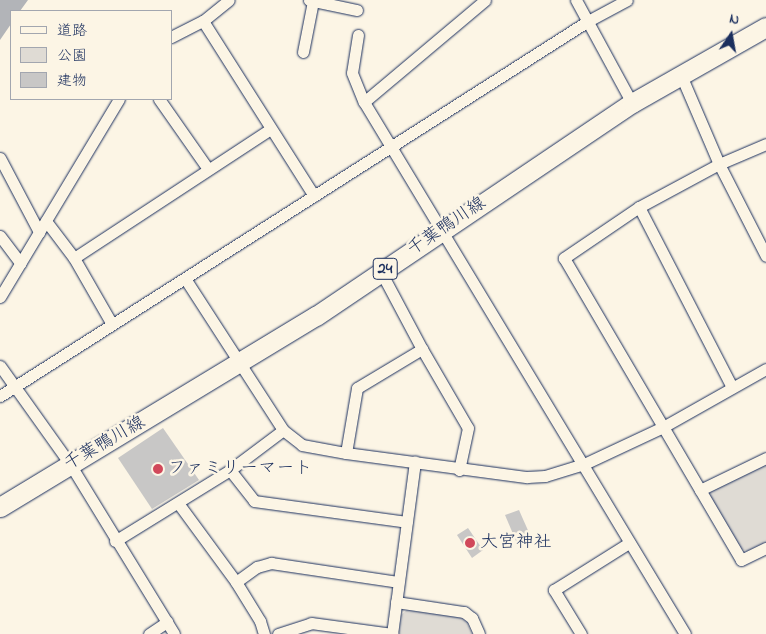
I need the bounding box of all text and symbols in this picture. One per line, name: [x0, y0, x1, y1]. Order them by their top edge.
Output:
text: N: [727, 9, 741, 31]
legend: [10, 10, 172, 100]
north arrow: [706, 10, 756, 60]
text: 道路: [57, 20, 87, 42]
text: 公園: [57, 45, 87, 67]
text: 建物: [57, 70, 87, 92]
street label: 千葉鴨川線: [404, 193, 490, 261]
road number: 24: [372, 255, 398, 282]
street label: 千葉鴨川線: [61, 412, 149, 476]
place label: ファミリーマート: [168, 458, 312, 480]
marker: ファミリーマート: [152, 463, 164, 475]
place label: 大宮神社: [480, 532, 552, 554]
marker: 大宮神社: [464, 537, 476, 549]

